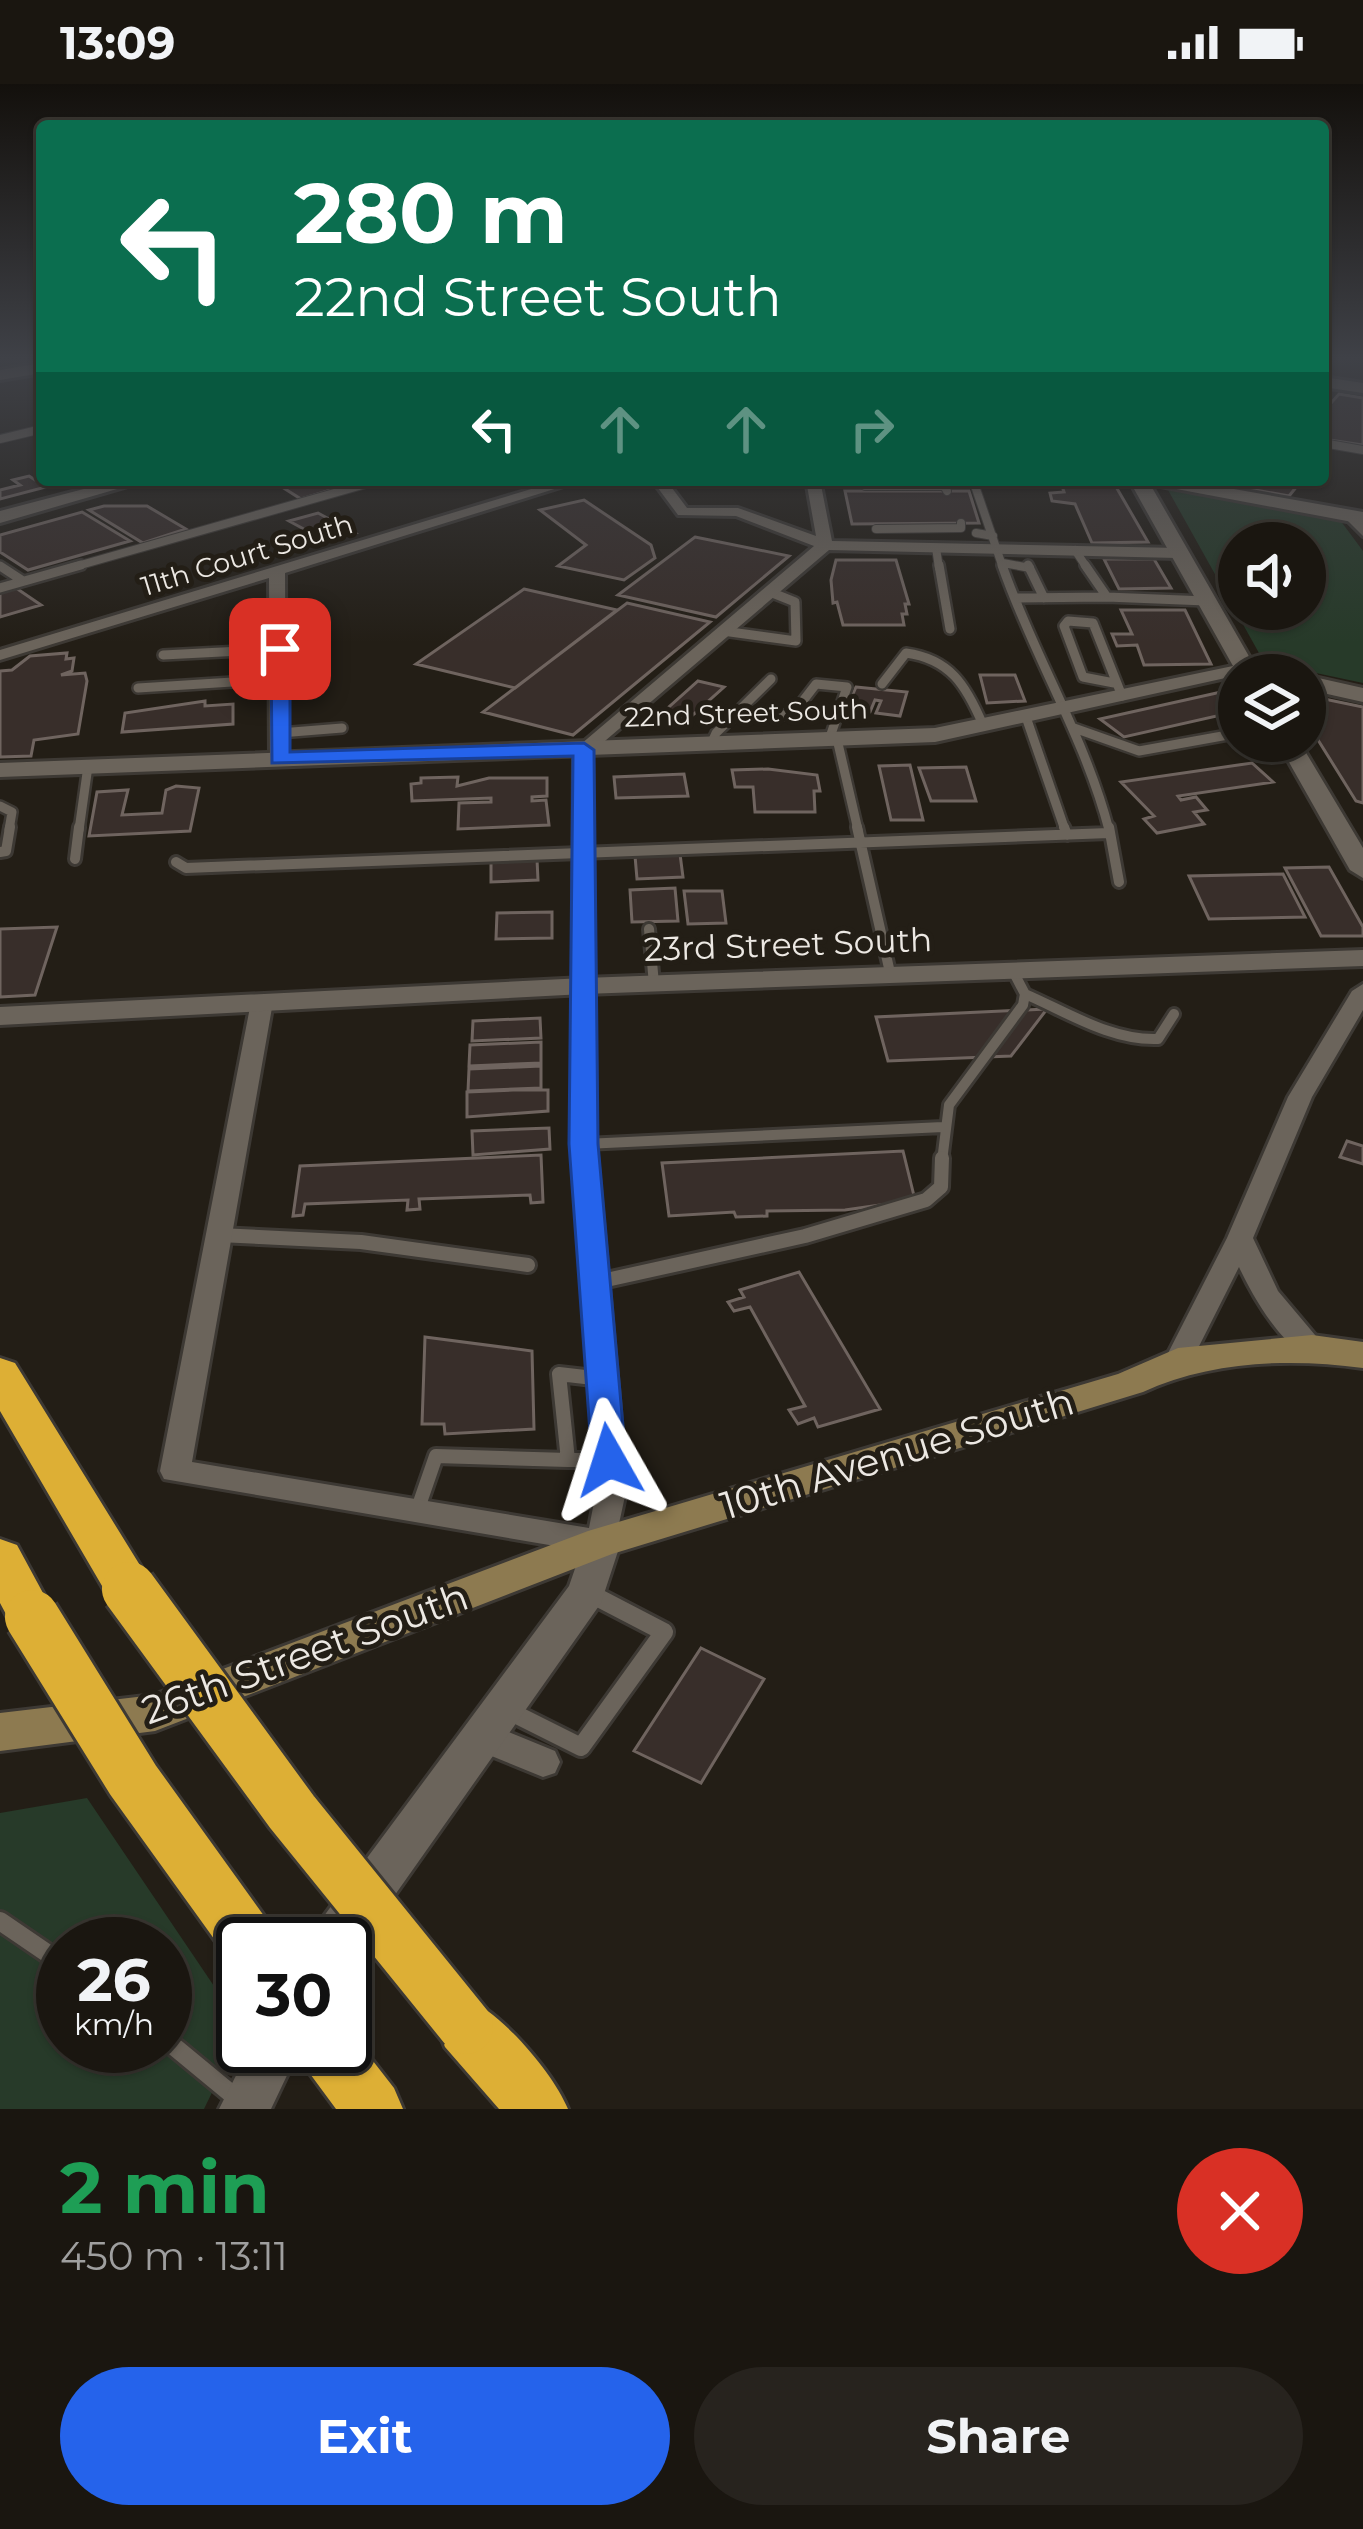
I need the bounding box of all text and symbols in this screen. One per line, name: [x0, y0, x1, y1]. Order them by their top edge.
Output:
text: 13:09: [60, 15, 175, 70]
text: 280 m: [294, 162, 568, 264]
icon: left: [96, 168, 252, 324]
text: 22nd Street South: [294, 264, 782, 330]
icon: left: [461, 396, 527, 462]
icon: ahead: [587, 396, 653, 462]
icon: ahead: [713, 396, 779, 462]
icon: right: [839, 396, 905, 462]
street label: 11th Court South: [137, 507, 357, 603]
map controls: [1218, 522, 1326, 762]
button: sound: [1218, 522, 1326, 630]
pin: [229, 598, 331, 700]
icon: arrive: [247, 616, 313, 682]
button: layers: [1218, 654, 1326, 762]
street label: 22nd Street South: [624, 692, 868, 734]
street label: 23rd Street South: [643, 919, 933, 969]
street label: 10th Avenue South: [715, 1376, 1079, 1530]
position arrow: [546, 1397, 672, 1523]
street label: 26th Street South: [136, 1572, 474, 1734]
speed limit sign: 30: [216, 1917, 372, 2073]
text: 26: [77, 1943, 151, 2016]
text: km/h: [74, 2006, 154, 2043]
text: 2 min: [60, 2143, 270, 2231]
button: close: [1177, 2148, 1303, 2274]
text: 450 m · 13:11: [60, 2232, 288, 2280]
button: Exit: [60, 2367, 670, 2505]
button: Share: [694, 2367, 1303, 2505]

